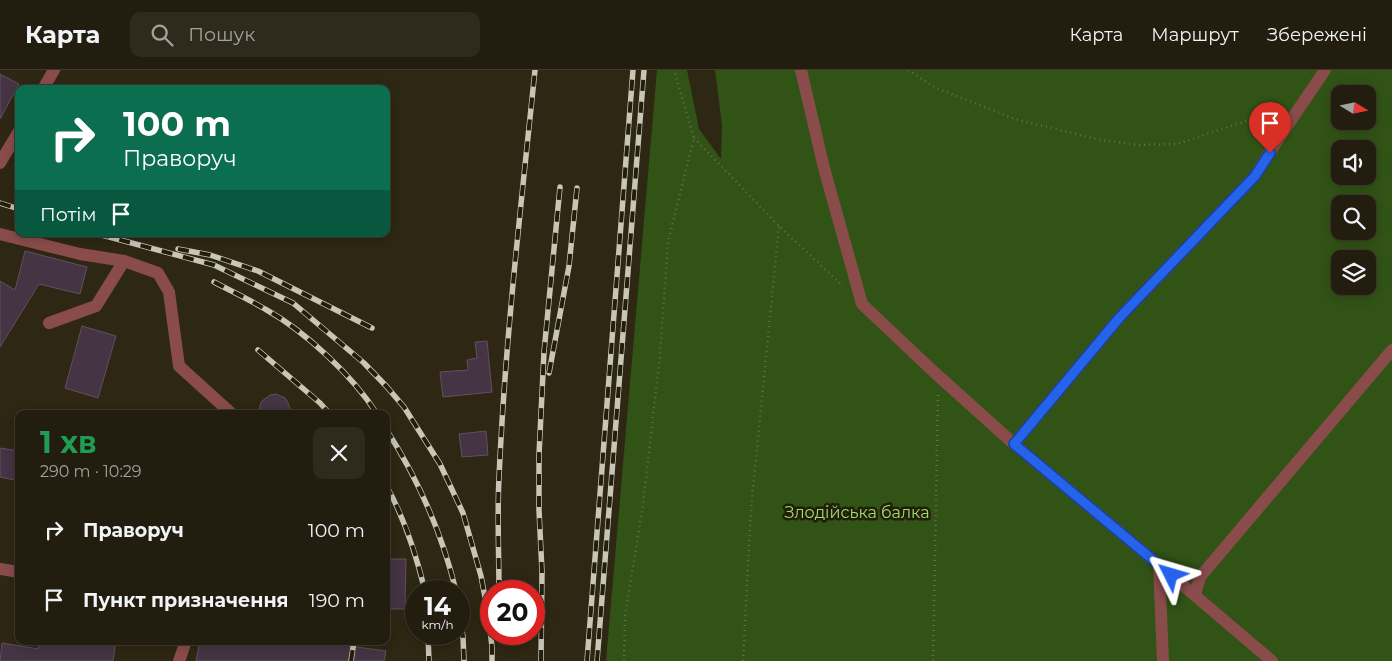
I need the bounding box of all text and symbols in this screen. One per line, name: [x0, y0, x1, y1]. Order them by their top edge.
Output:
search box: [130, 12, 480, 57]
text: Карта: [25, 20, 100, 49]
icon: search: [148, 21, 176, 49]
text: Пошук: [188, 23, 255, 46]
text: Карта: [1070, 24, 1123, 46]
text: Маршрут: [1151, 24, 1239, 46]
text: Збережені: [1267, 24, 1367, 46]
north arrow: [1331, 85, 1376, 130]
map controls: [1331, 85, 1376, 295]
text: 100 m: [123, 102, 231, 145]
pin: [1249, 102, 1291, 153]
icon: right: [40, 105, 105, 170]
icon: arrive: [1256, 109, 1284, 137]
button: sound: [1331, 140, 1376, 185]
text: Праворуч: [123, 145, 237, 172]
button: search: [1331, 195, 1376, 240]
icon: arrive: [107, 200, 135, 228]
text: Потім: [40, 203, 97, 226]
button: layers: [1331, 250, 1376, 295]
text: 1 хв: [40, 424, 97, 461]
button: close: [313, 427, 365, 479]
text: 290 m · 10:29: [40, 462, 142, 481]
park label: Злодійська балка: [784, 503, 930, 522]
icon: right: [40, 516, 68, 544]
text: Праворуч: [83, 519, 184, 542]
text: 100 m: [308, 519, 365, 542]
position arrow: [1144, 548, 1196, 600]
speed limit sign: 20: [480, 580, 545, 645]
icon: arrive: [40, 586, 68, 614]
text: Пункт призначення: [83, 589, 289, 612]
text: 190 m: [309, 589, 365, 612]
text: 14: [424, 591, 451, 621]
text: km/h: [421, 617, 454, 632]

